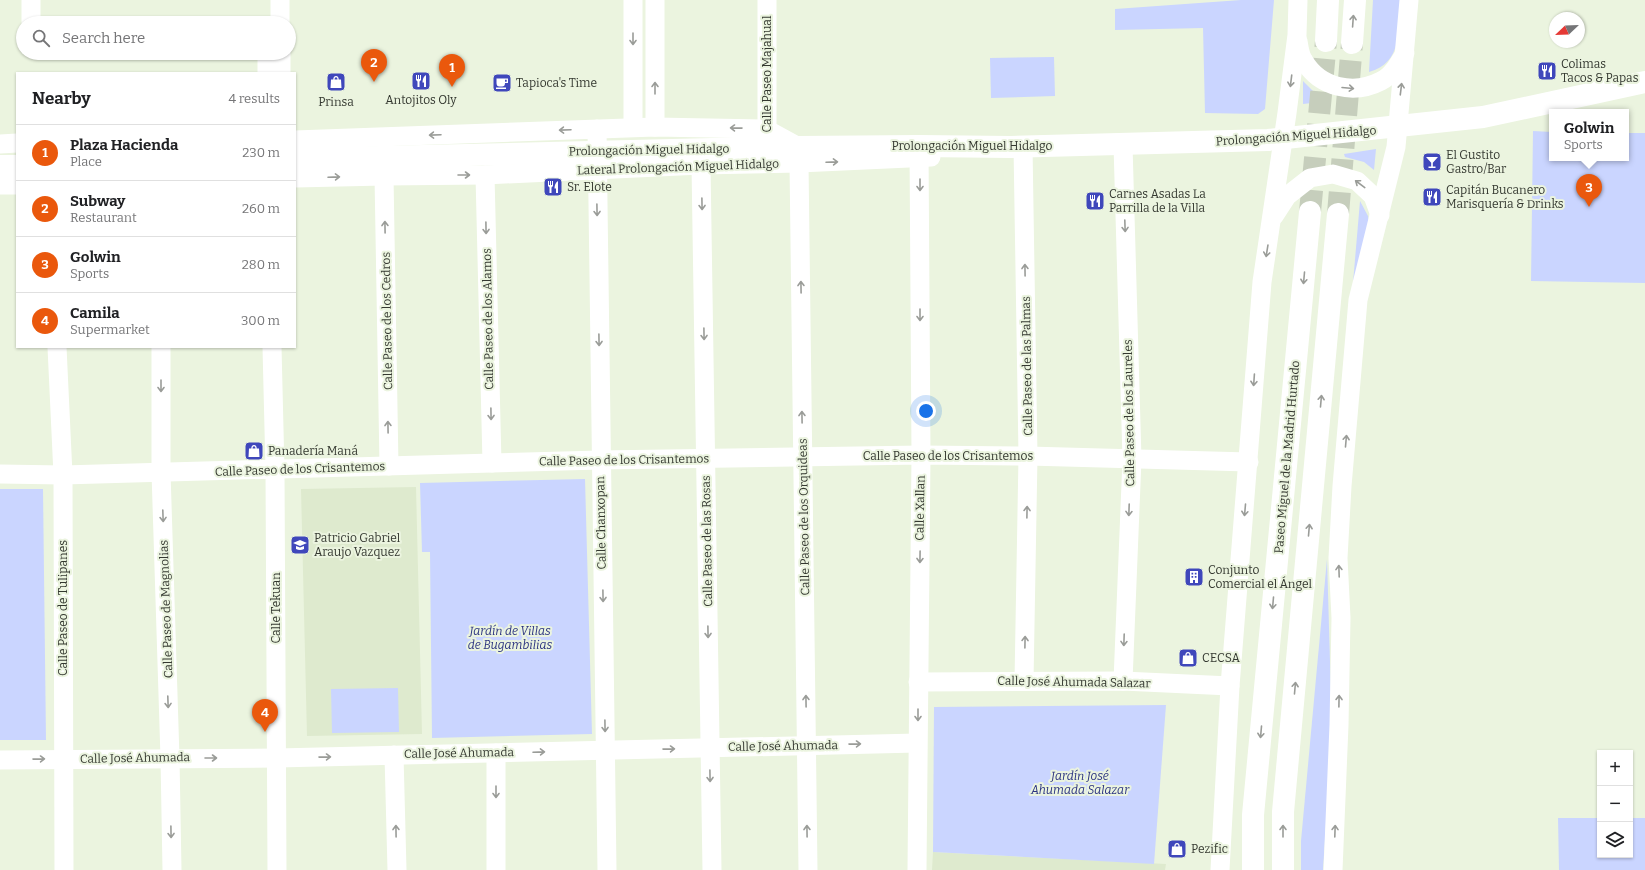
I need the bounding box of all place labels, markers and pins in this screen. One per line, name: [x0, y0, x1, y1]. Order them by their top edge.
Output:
pin: 2: [361, 49, 387, 82]
pin: 1: [439, 54, 465, 87]
place label: Colimas Tacos & Papas: [1561, 57, 1639, 85]
restaurant icon: Colimas Tacos & Papas: [1536, 60, 1558, 82]
restaurant icon: Antojitos Oly: [410, 70, 432, 92]
shop icon: Prinsa: [325, 71, 347, 93]
cafe icon: Tapioca's Time: [491, 72, 513, 94]
place label: Tapioca's Time: [516, 76, 597, 90]
place label: Antojitos Oly: [385, 93, 457, 107]
place label: Prinsa: [318, 95, 354, 109]
place label: El Gustito Gastro/Bar: [1446, 148, 1507, 176]
bar icon: El Gustito Gastro/Bar: [1421, 151, 1443, 173]
pin: 3: [1576, 174, 1602, 207]
restaurant icon: Sr. Elote: [542, 176, 564, 198]
place label: Sr. Elote: [567, 180, 612, 194]
place label: Capitán Bucanero Marisquería & Drinks: [1446, 183, 1564, 211]
restaurant icon: Capitán Bucanero Marisquería & Drinks: [1421, 186, 1443, 208]
place label: Carnes Asadas La Parrilla de la Villa: [1109, 187, 1206, 215]
restaurant icon: Carnes Asadas La Parrilla de la Villa: [1084, 190, 1106, 212]
shop icon: Panadería Maná: [243, 440, 265, 462]
place label: Panadería Maná: [268, 444, 358, 458]
place label: Patricio Gabriel Araujo Vazquez: [314, 531, 401, 559]
school or university icon: Patricio Gabriel Araujo Vazquez: [289, 534, 311, 556]
place label: Conjunto Comercial el Ángel: [1208, 563, 1313, 591]
building icon: Conjunto Comercial el Ángel: [1183, 566, 1205, 588]
shop icon: CECSA: [1177, 647, 1199, 669]
place label: CECSA: [1202, 651, 1240, 665]
pin: 4: [252, 699, 278, 732]
shop icon: Pezific: [1166, 838, 1188, 860]
place label: Pezific: [1191, 842, 1228, 856]

